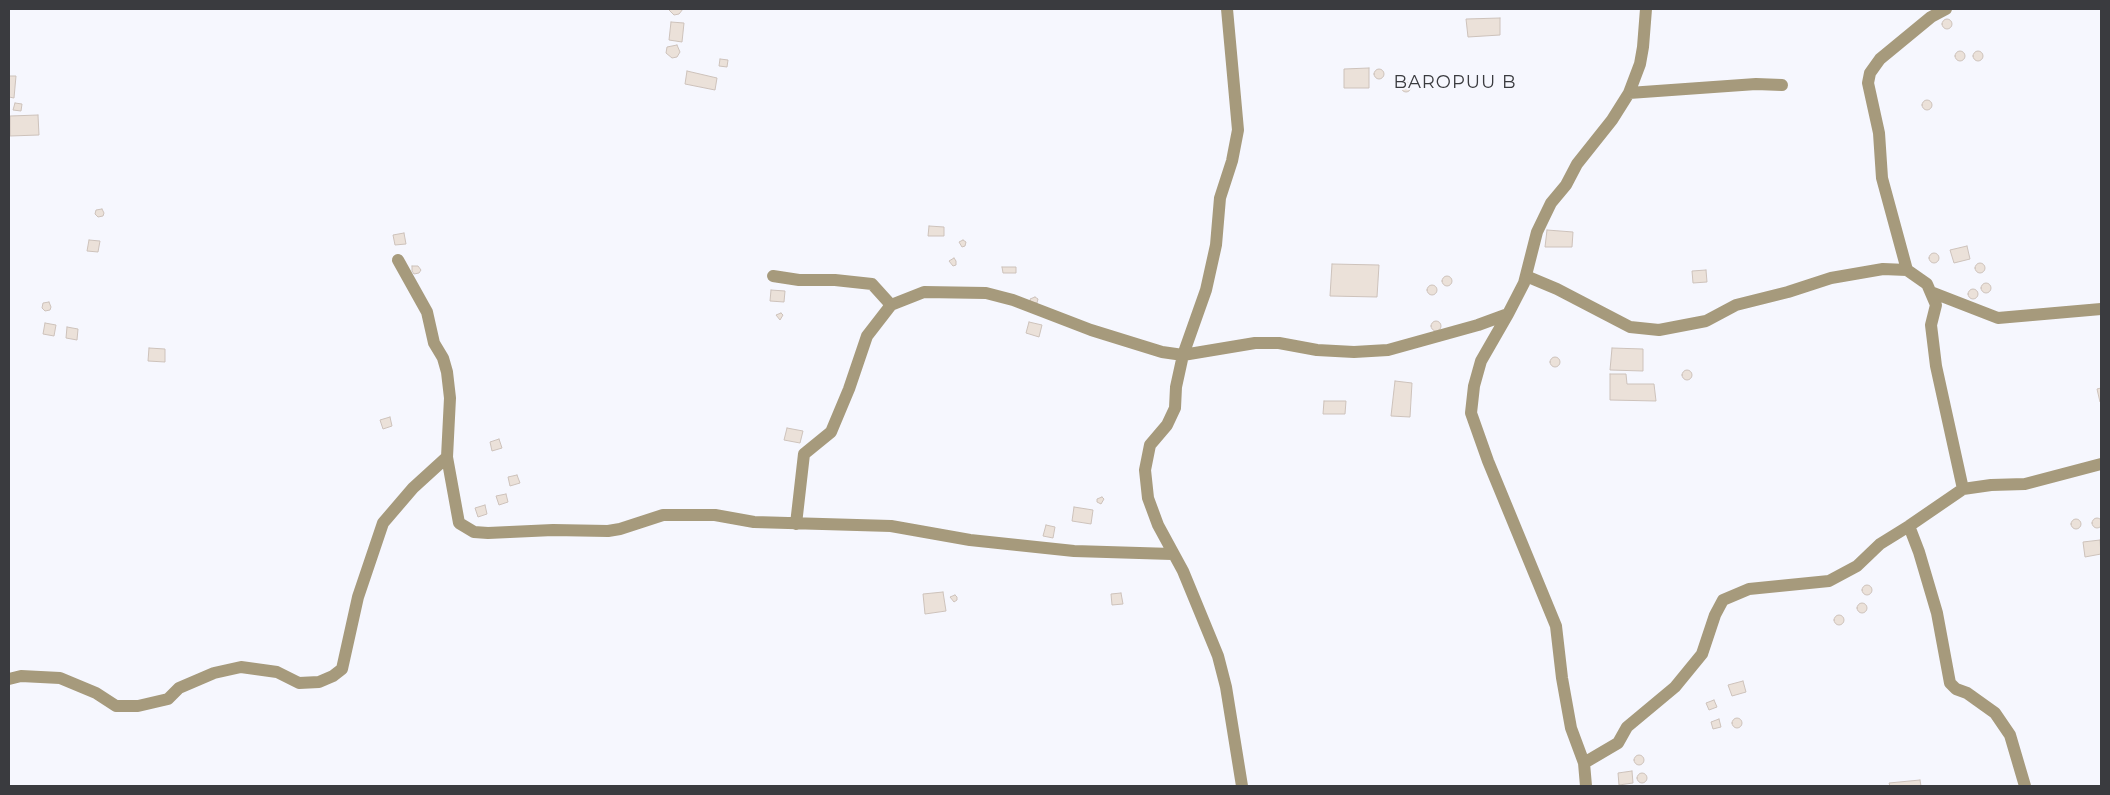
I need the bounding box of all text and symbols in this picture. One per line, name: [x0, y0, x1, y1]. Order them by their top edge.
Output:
district label: BAROPUU B: [1392, 72, 1518, 94]

